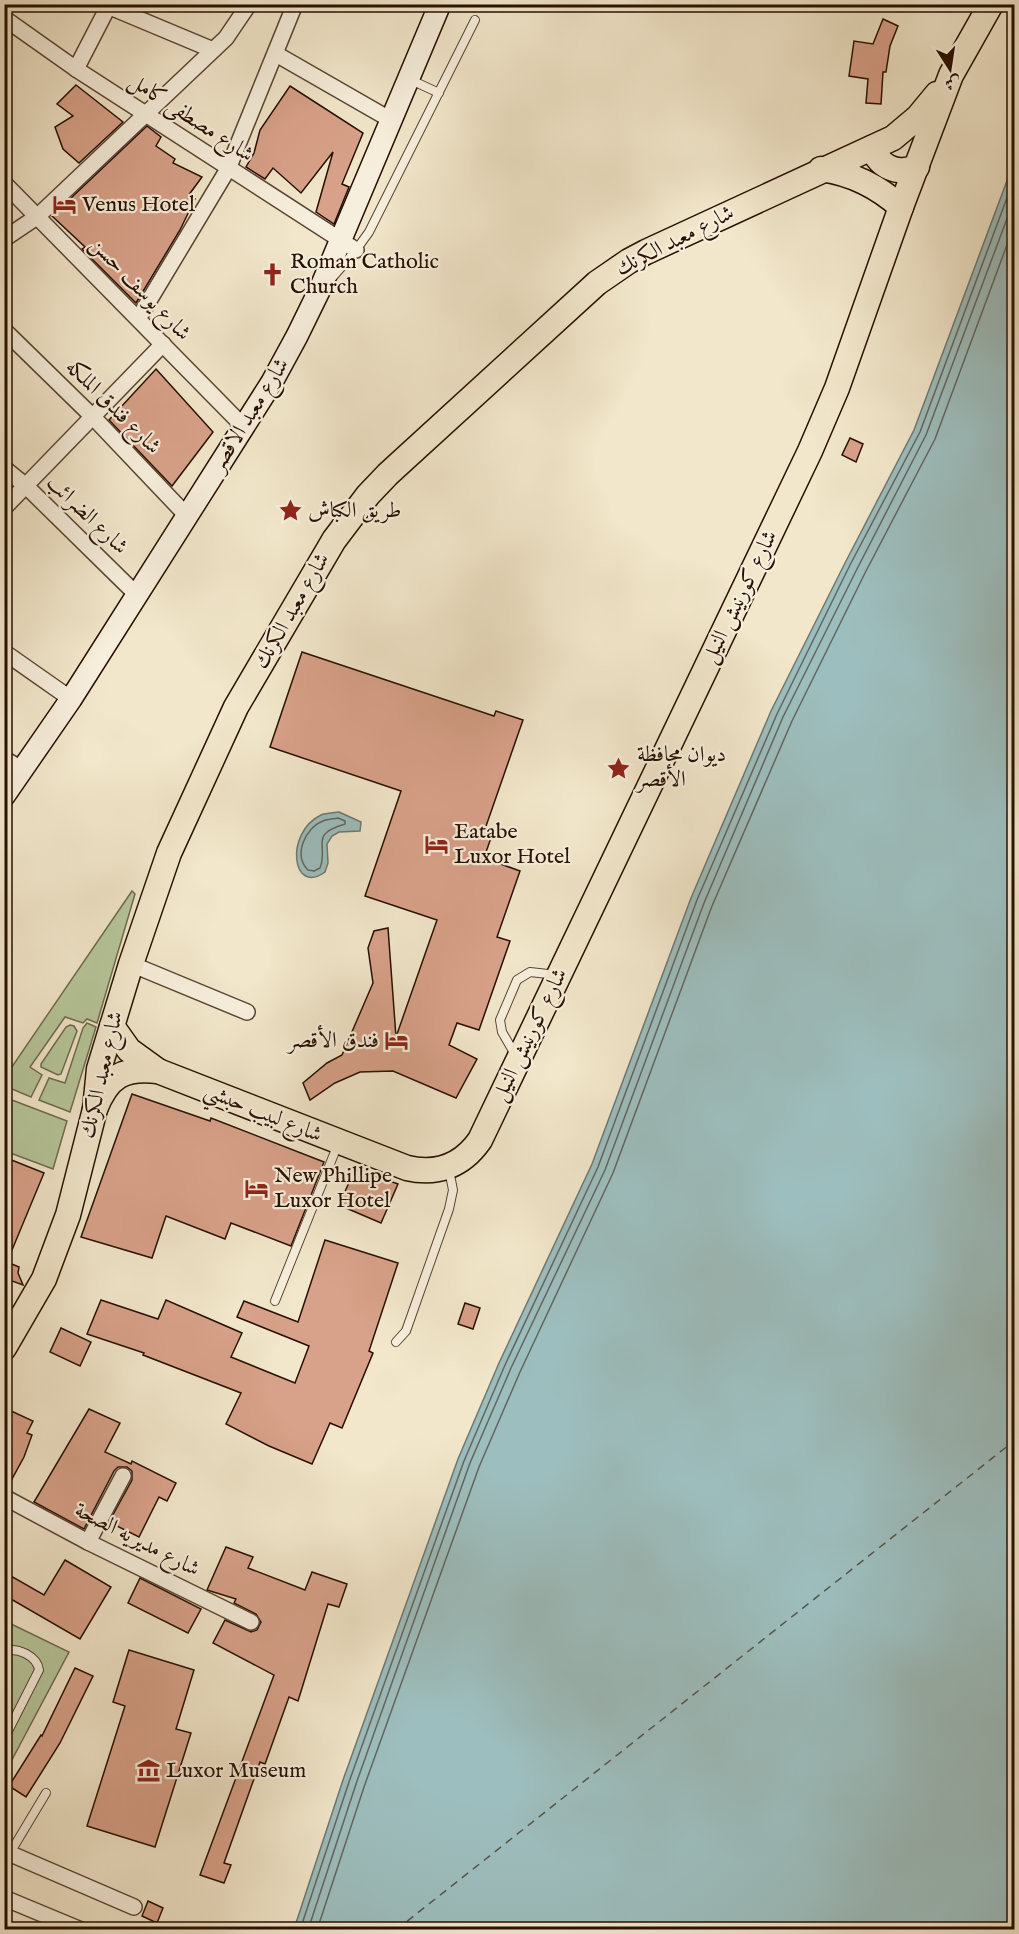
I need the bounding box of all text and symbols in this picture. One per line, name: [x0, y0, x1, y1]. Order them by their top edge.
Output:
north arrow: [920, 39, 980, 99]
street label: شارع مصطفى كامل: [121, 67, 259, 171]
text: ش: [943, 70, 963, 93]
place label: Venus Hotel: [81, 191, 195, 219]
hotel icon: Venus Hotel: [51, 192, 77, 218]
street label: شارع معبد الكرنك: [611, 199, 740, 286]
street label: شارع يوسف حسن: [81, 231, 197, 349]
place label: Roman Catholic Church: [290, 248, 439, 301]
church icon: Roman Catholic Church: [259, 262, 285, 288]
street label: شارع فندق الملكه: [57, 353, 167, 463]
street label: شارع معبد الاقصر: [203, 353, 299, 480]
street label: شارع الضرائب: [38, 469, 134, 563]
place label: طريق الكباش: [308, 497, 402, 525]
place icon: طريق الكباش: [277, 498, 303, 524]
street label: شارع كورنيش النيل: [696, 526, 787, 670]
street label: شارع معبد الكرنك: [247, 548, 339, 676]
place label: ديوان محافظة الأقصر: [635, 741, 726, 794]
place icon: ديوان محافظة الأقصر: [606, 755, 632, 781]
place label: Eatabe Luxor Hotel: [454, 818, 570, 871]
hotel icon: Eatabe Luxor Hotel: [423, 832, 449, 858]
street label: شارع كورنيش النيل: [486, 964, 577, 1108]
street label: شارع معبد الكرنك: [74, 1009, 133, 1142]
place label: فندق الأقصر: [286, 1024, 379, 1055]
hotel icon: فندق الأقصر: [384, 1028, 410, 1054]
street label: شارع لبيب حبشي: [198, 1077, 326, 1154]
place label: New Phillipe Luxor Hotel: [274, 1162, 392, 1215]
hotel icon: New Phillipe Luxor Hotel: [243, 1176, 269, 1202]
street label: شارع مديريه الصحة: [68, 1496, 204, 1586]
place label: Luxor Museum: [166, 1757, 306, 1785]
museum icon: Luxor Museum: [135, 1758, 161, 1784]

